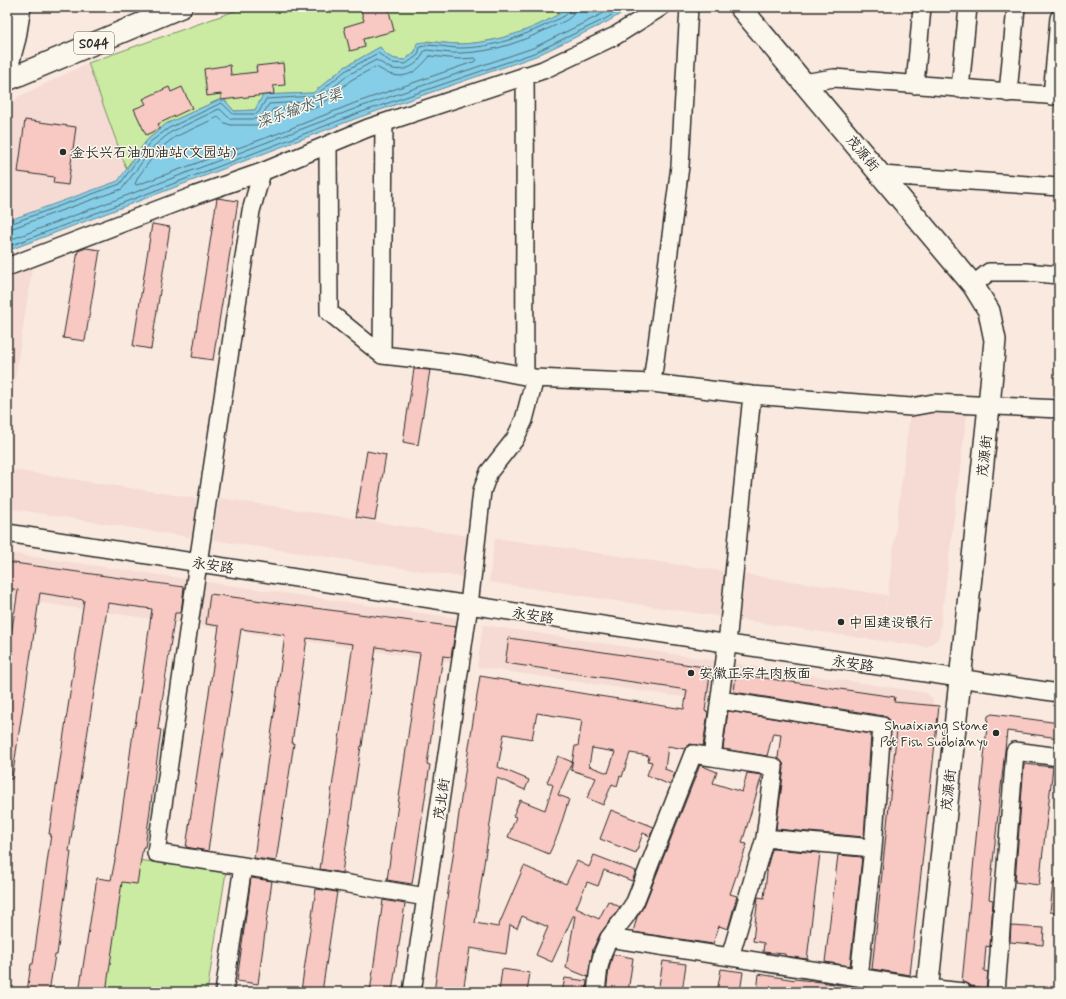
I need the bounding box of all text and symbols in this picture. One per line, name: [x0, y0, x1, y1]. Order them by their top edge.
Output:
road number: S044: [74, 32, 114, 54]
water label: 滦乐输水干渠: [254, 83, 347, 134]
street label: 茂源街: [842, 132, 883, 176]
place label: 金长兴石油加油站(文园站): [71, 144, 236, 162]
marker: 金长兴石油加油站(文园站): [58, 147, 68, 157]
street label: 茂源街: [974, 434, 996, 478]
street label: 永安路: [191, 554, 235, 578]
street label: 永安路: [511, 604, 555, 628]
place label: 中国建设银行: [849, 614, 933, 632]
marker: 中国建设银行: [836, 617, 846, 627]
street label: 永安路: [831, 652, 875, 676]
place label: 安徽正宗牛肉板面: [699, 665, 811, 683]
marker: 安徽正宗牛肉板面: [686, 668, 696, 678]
place label: Shuaixiang Stone Pot Fish Suobianyu: [880, 717, 988, 751]
marker: Shuaixiang Stone Pot Fish Suobianyu: [991, 728, 1001, 738]
street label: 茂源街: [938, 768, 960, 812]
street label: 茂北街: [430, 777, 454, 821]

